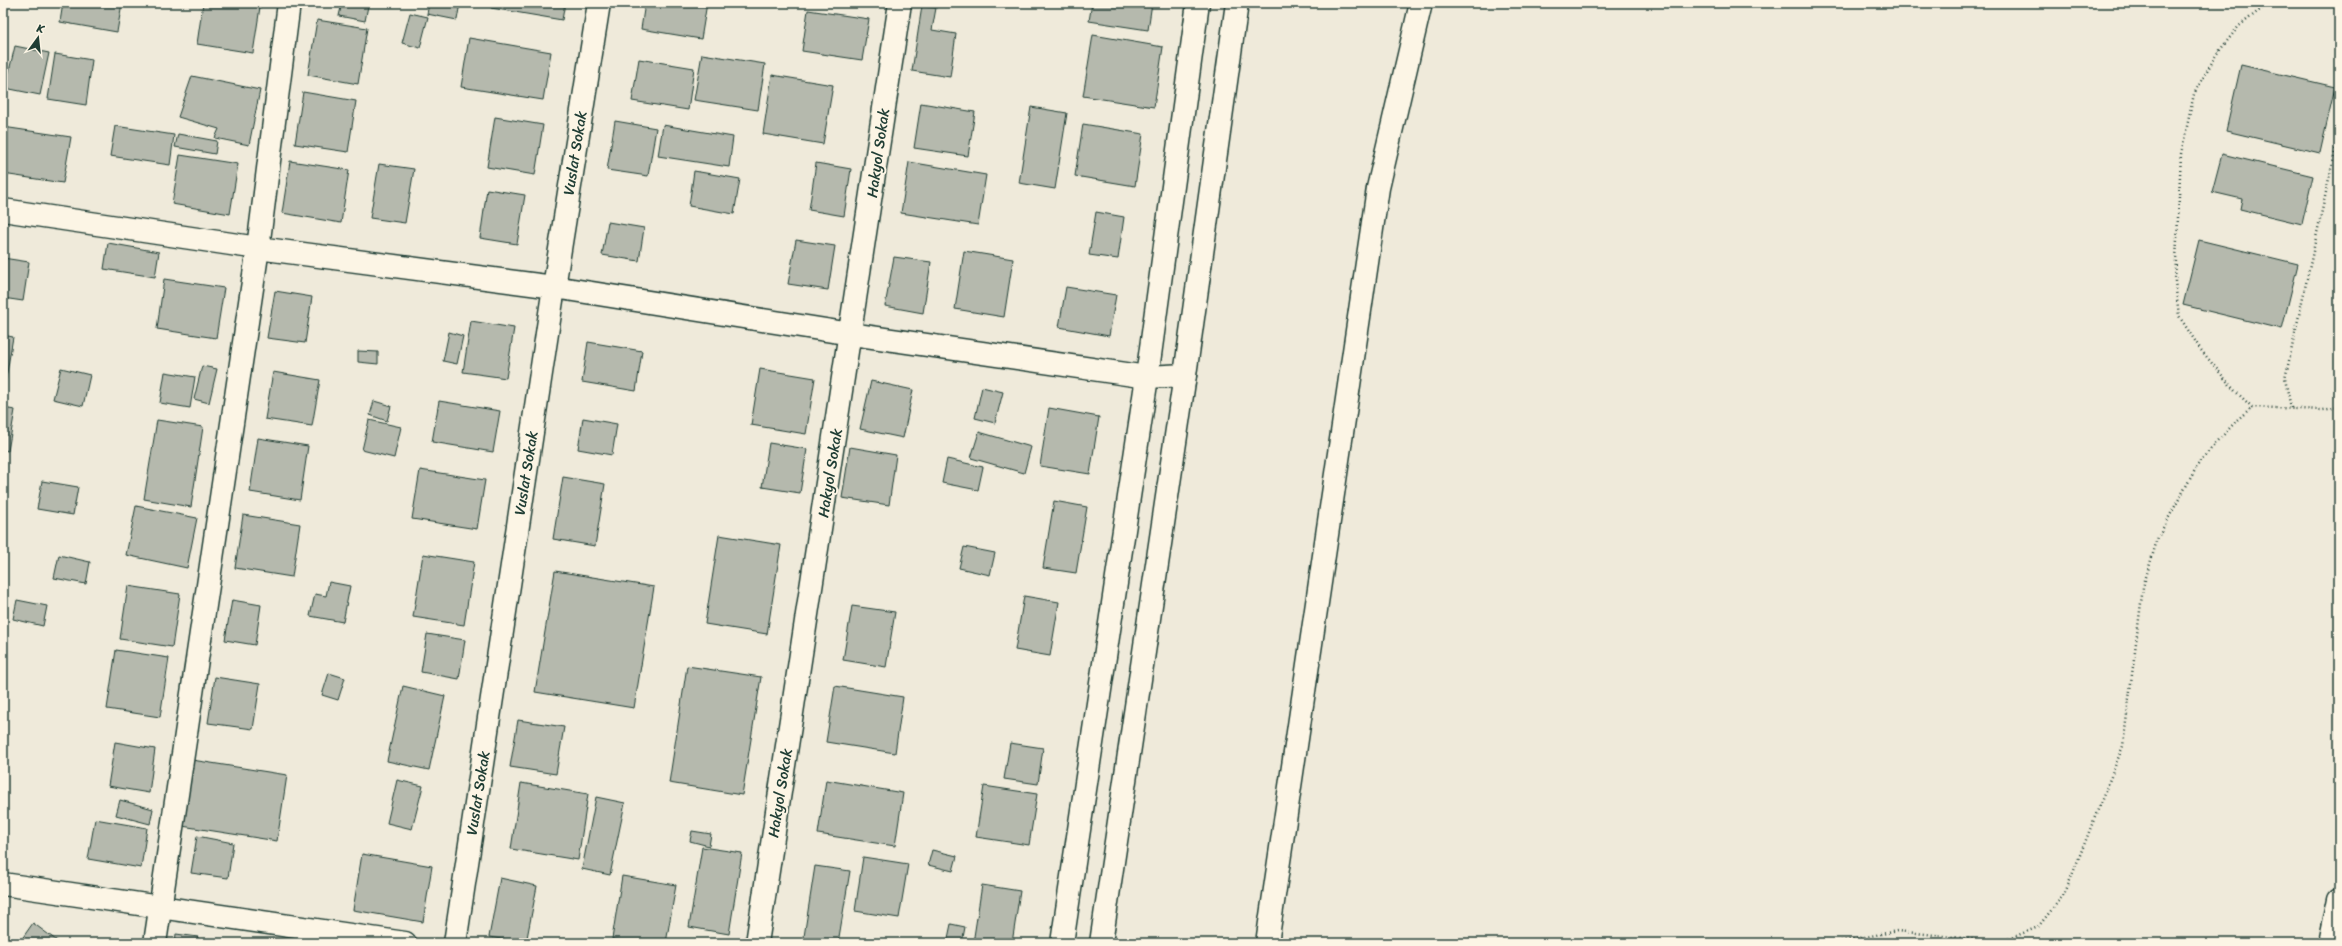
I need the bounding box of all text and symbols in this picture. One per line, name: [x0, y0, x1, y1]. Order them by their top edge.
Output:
north arrow: [18, 18, 58, 58]
text: K: [34, 19, 47, 39]
street label: Hakyol Sokak: [859, 107, 897, 199]
street label: Vuslat Sokak: [556, 109, 594, 197]
street label: Hakyol Sokak: [810, 426, 850, 519]
street label: Vuslat Sokak: [507, 429, 545, 517]
street label: Hakyol Sokak: [760, 746, 800, 839]
street label: Vuslat Sokak: [459, 749, 497, 837]

